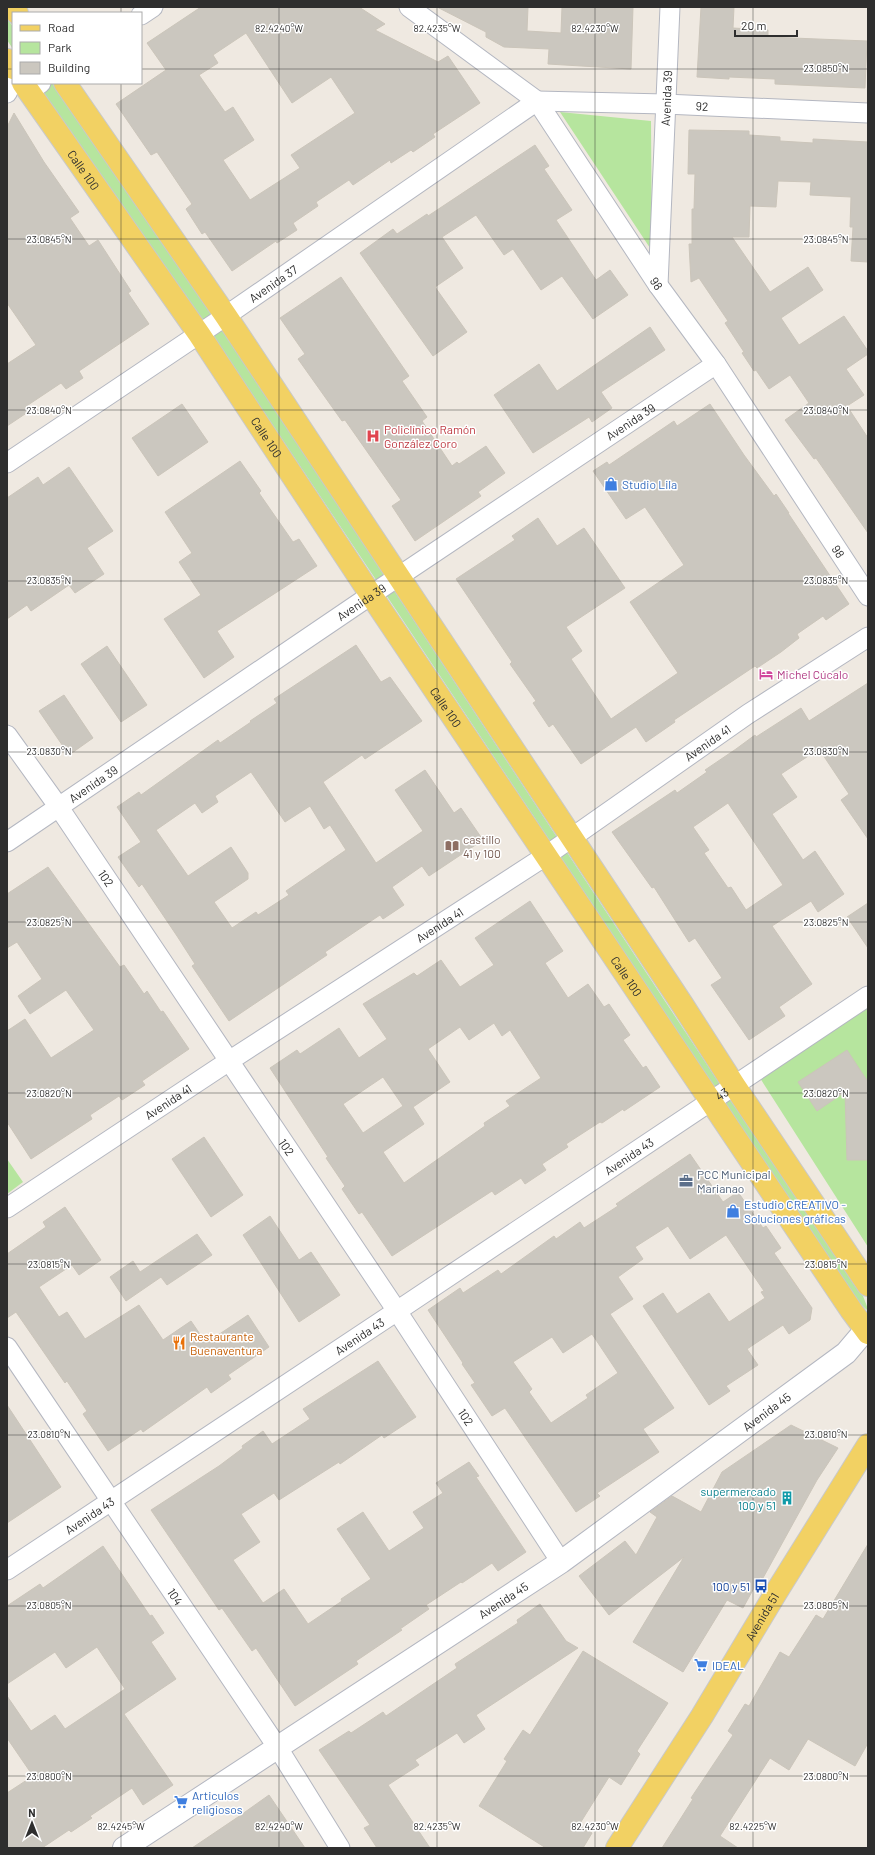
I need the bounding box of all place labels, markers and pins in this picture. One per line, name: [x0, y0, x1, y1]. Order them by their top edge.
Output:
place label: Policlínico Ramón González Coro: [384, 422, 476, 450]
hospital icon: Policlínico Ramón González Coro: [365, 428, 381, 444]
shop icon: Studio Lila: [603, 476, 619, 492]
place label: Studio Lila: [622, 477, 677, 491]
hotel icon: Michel Cúcalo: [758, 666, 774, 682]
place label: Michel Cúcalo: [777, 667, 848, 681]
place label: castillo 41 y 100: [463, 832, 501, 860]
library icon: castillo 41 y 100: [444, 838, 460, 854]
place label: PCC Municipal Marianao: [697, 1167, 770, 1195]
office icon: PCC Municipal Marianao: [678, 1173, 694, 1189]
place label: Estudio CREATIVO - Soluciones gráficas: [744, 1197, 846, 1225]
shop icon: Estudio CREATIVO - Soluciones gráficas: [725, 1203, 741, 1219]
place label: Restaurante Buenaventura: [190, 1329, 262, 1357]
restaurant icon: Restaurante Buenaventura: [171, 1335, 187, 1351]
place label: supermercado 100 y 51: [700, 1484, 776, 1512]
building icon: supermercado 100 y 51: [779, 1490, 795, 1506]
bus stop icon: 100 y 51: [753, 1578, 769, 1594]
place label: 100 y 51: [712, 1579, 750, 1593]
supermarket icon: IDEAL: [693, 1657, 709, 1673]
place label: IDEAL: [712, 1658, 744, 1672]
place label: Articulos religiosos: [192, 1788, 243, 1816]
supermarket icon: Articulos religiosos: [173, 1794, 189, 1810]

